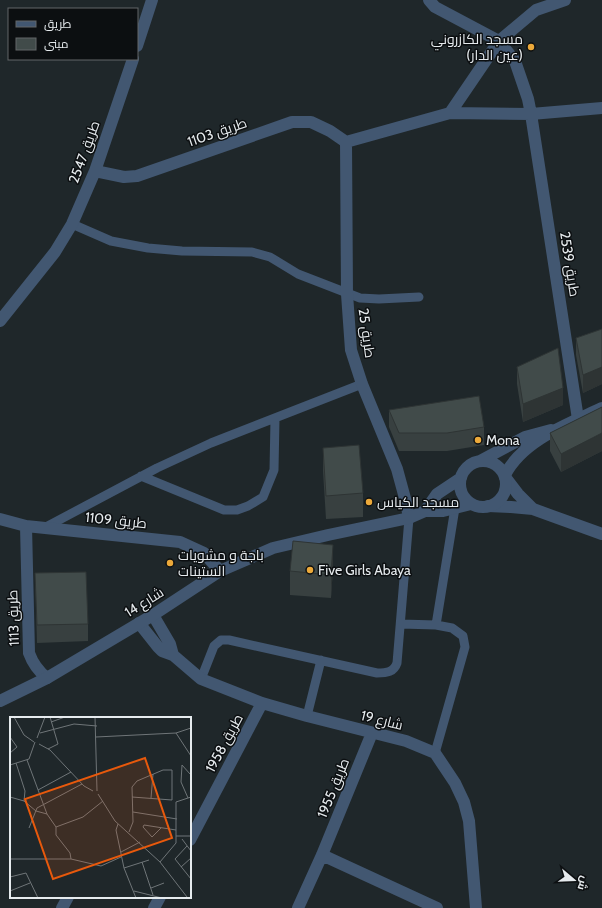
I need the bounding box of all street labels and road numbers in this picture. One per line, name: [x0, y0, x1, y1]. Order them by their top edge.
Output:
street label: طريق 1103: [185, 113, 249, 151]
street label: طريق 2547: [64, 118, 104, 186]
street label: طريق 2539: [556, 230, 584, 298]
street label: طريق 25: [355, 307, 379, 359]
street label: طريق 1109: [84, 508, 148, 532]
street label: شارع 14: [121, 583, 167, 621]
street label: طريق 1113: [3, 589, 23, 647]
street label: شارع 19: [359, 706, 405, 734]
street label: طريق 1958: [201, 711, 247, 775]
street label: طريق 1955: [313, 756, 353, 820]

